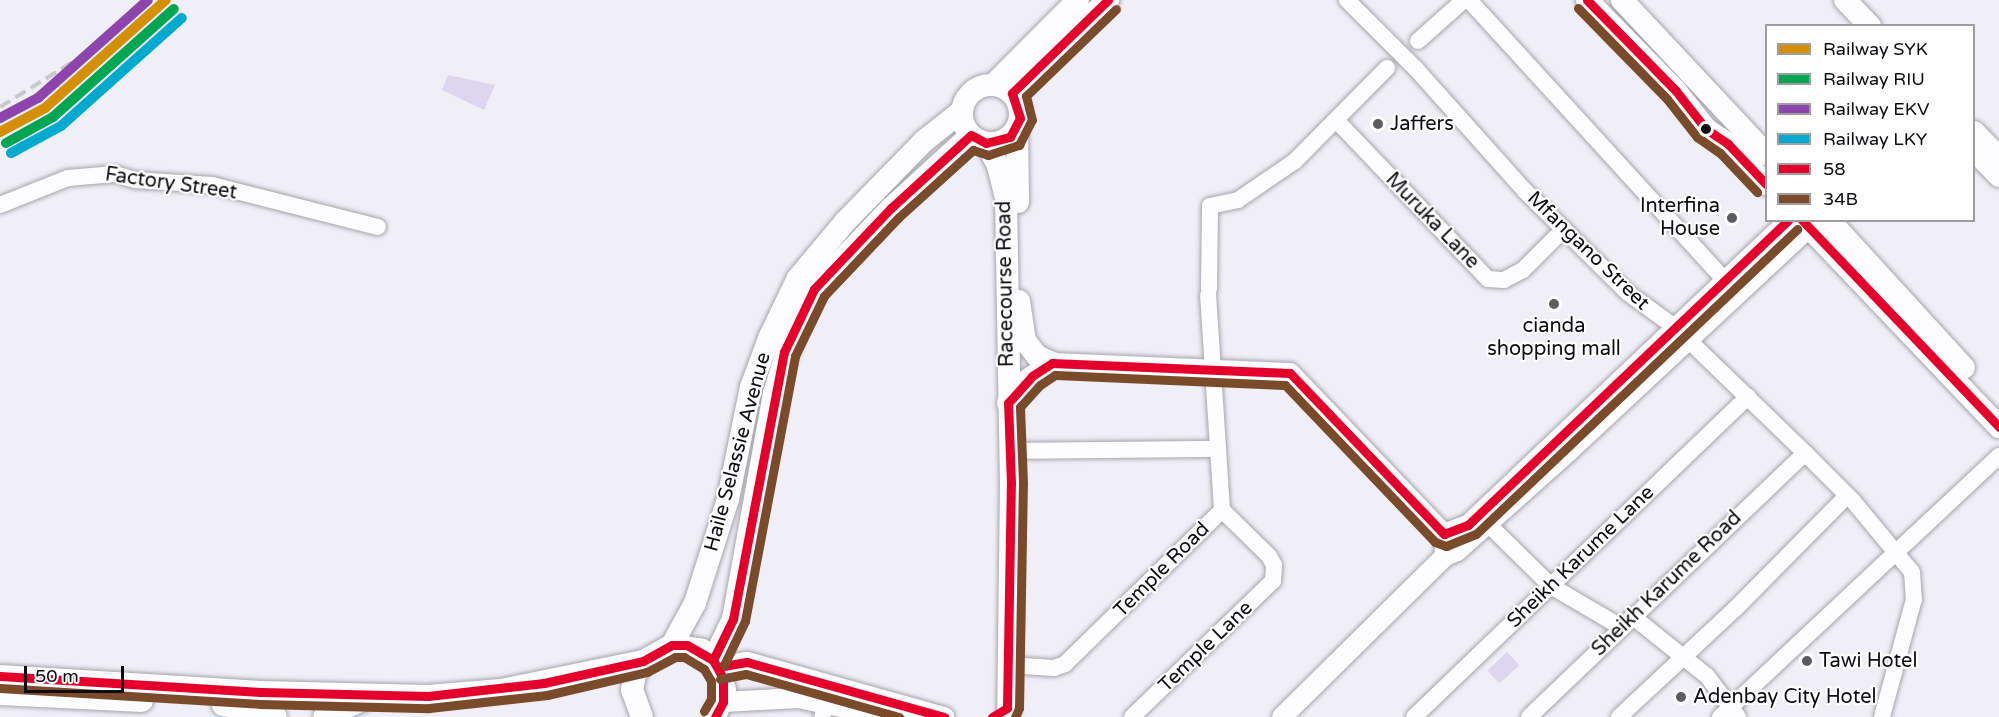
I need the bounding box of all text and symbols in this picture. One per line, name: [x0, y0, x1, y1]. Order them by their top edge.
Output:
legend: [1765, 24, 1975, 222]
text: Railway SYK: [1823, 38, 1928, 60]
text: Railway RIU: [1823, 68, 1925, 90]
text: Railway EKV: [1823, 98, 1929, 120]
place label: Jaffers: [1390, 112, 1454, 136]
marker: Jaffers: [1371, 117, 1385, 131]
unlabelled marker: [1700, 123, 1712, 135]
text: Railway LKY: [1823, 128, 1927, 150]
text: 58: [1823, 158, 1846, 180]
street label: Factory Street: [103, 163, 239, 205]
street label: Muruka Lane: [1380, 168, 1484, 274]
street label: Mfangano Street: [1522, 187, 1654, 315]
text: 34B: [1823, 188, 1858, 210]
place label: Interfina House: [1640, 195, 1720, 242]
street label: Racecourse Road: [993, 201, 1019, 367]
marker: Interfina House: [1725, 211, 1739, 225]
marker: cianda shopping mall: [1547, 297, 1561, 311]
place label: cianda shopping mall: [1487, 314, 1621, 361]
street label: Haile Selassie Avenue: [700, 350, 776, 554]
street label: Sheikh Karume Lane: [1503, 481, 1659, 633]
street label: Sheikh Karume Road: [1587, 506, 1747, 662]
street label: Temple Road: [1109, 517, 1215, 623]
street label: Temple Lane: [1154, 596, 1258, 698]
place label: Tawi Hotel: [1819, 649, 1917, 673]
scale bar: [27, 654, 128, 692]
marker: Tawi Hotel: [1800, 654, 1814, 668]
text: 50 m: [35, 665, 79, 687]
place label: Adenbay City Hotel: [1693, 685, 1876, 709]
marker: Adenbay City Hotel: [1674, 690, 1688, 704]

